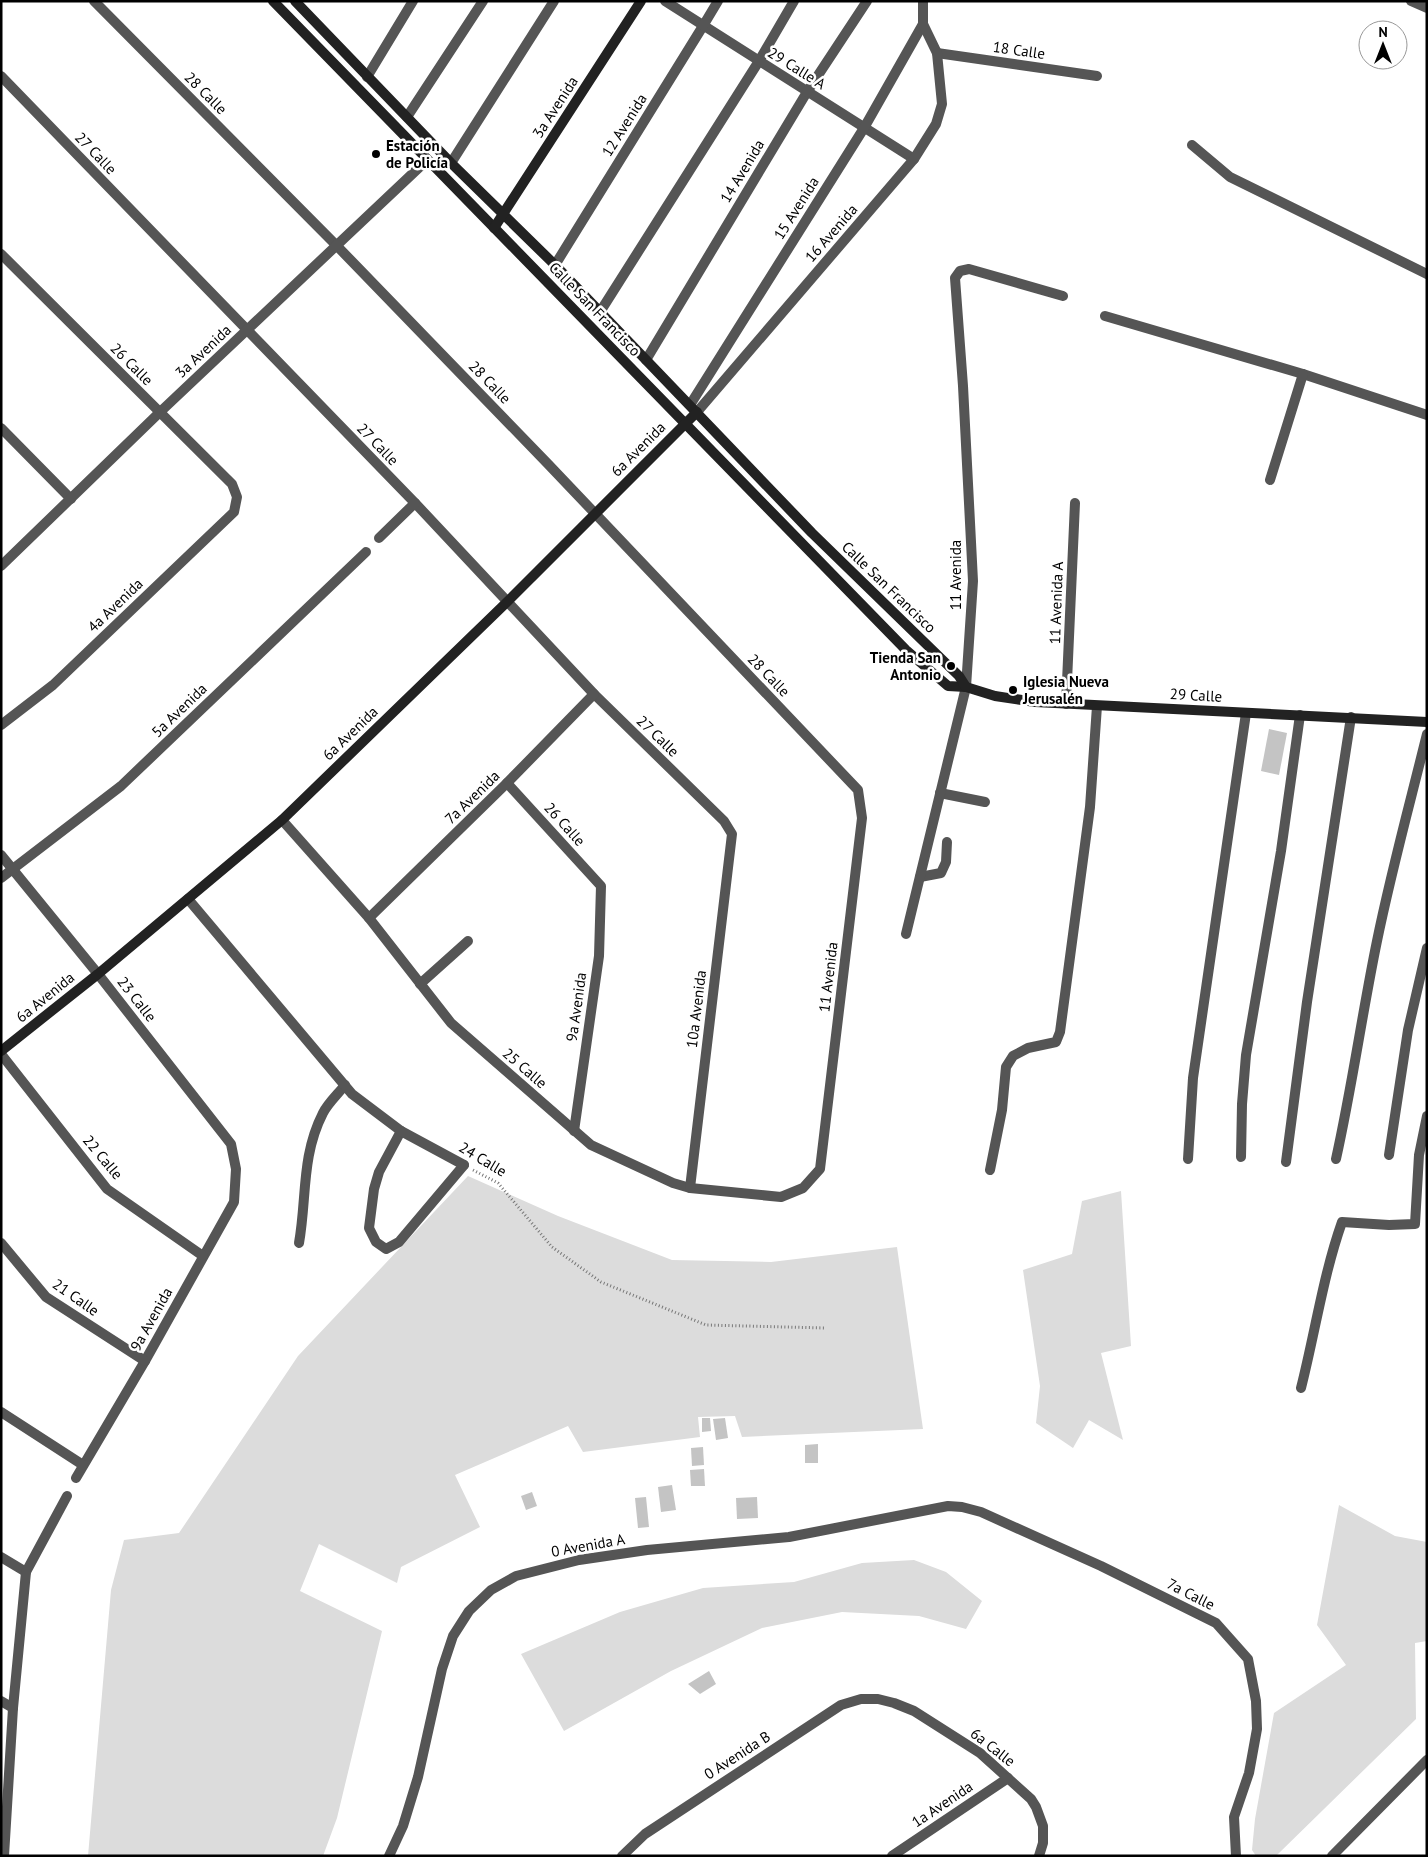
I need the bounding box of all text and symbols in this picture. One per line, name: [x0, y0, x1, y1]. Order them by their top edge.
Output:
north arrow: [1358, 20, 1408, 70]
text: N: [1378, 23, 1388, 41]
street label: 18 Calle: [992, 37, 1046, 63]
street label: 29 Calle A: [764, 43, 830, 93]
street label: 28 Calle: [181, 68, 231, 118]
street label: 3a Avenida: [528, 73, 582, 141]
street label: 12 Avenida: [597, 90, 651, 160]
street label: 27 Calle: [71, 128, 121, 178]
place label: Estación de Policía: [386, 136, 448, 172]
street label: 14 Avenida: [716, 136, 768, 206]
marker: Estación de Policía: [370, 148, 382, 160]
street label: 15 Avenida: [769, 173, 823, 243]
street label: 16 Avenida: [801, 200, 861, 266]
street label: Calle San Francisco: [545, 258, 645, 360]
street label: 3a Avenida: [171, 320, 235, 382]
street label: 26 Calle: [107, 339, 157, 389]
street label: 28 Calle: [465, 357, 515, 407]
street label: 6a Avenida: [607, 418, 669, 480]
street label: 27 Calle: [353, 419, 403, 469]
street label: Calle San Francisco: [838, 537, 940, 637]
street label: 11 Avenida: [946, 540, 965, 610]
street label: 11 Avenida A: [1045, 561, 1067, 645]
street label: 4a Avenida: [83, 574, 147, 636]
place label: Tienda San Antonio: [870, 648, 941, 684]
street label: 28 Calle: [744, 650, 794, 700]
marker: Tienda San Antonio: [945, 660, 957, 672]
place label: Iglesia Nueva Jerusalén: [1022, 672, 1109, 708]
street label: 5a Avenida: [147, 679, 211, 741]
marker: Iglesia Nueva Jerusalén: [1007, 684, 1019, 696]
street label: 29 Calle: [1169, 684, 1223, 706]
street label: 6a Avenida: [318, 702, 382, 764]
street label: 27 Calle: [633, 711, 683, 761]
street label: 7a Avenida: [441, 766, 503, 828]
street label: 26 Calle: [540, 798, 590, 850]
street label: 11 Avenida: [814, 941, 842, 1013]
street label: 6a Avenida: [12, 968, 78, 1026]
street label: 10a Avenida: [682, 969, 710, 1049]
street label: 9a Avenida: [562, 971, 590, 1043]
street label: 23 Calle: [113, 972, 161, 1026]
street label: 25 Calle: [499, 1044, 551, 1092]
street label: 22 Calle: [79, 1131, 127, 1183]
street label: 24 Calle: [456, 1137, 510, 1181]
street label: 21 Calle: [49, 1274, 103, 1320]
street label: 9a Avenida: [126, 1284, 176, 1354]
street label: 0 Avenida A: [550, 1529, 627, 1561]
street label: 7a Calle: [1164, 1574, 1218, 1614]
street label: 6a Calle: [967, 1724, 1019, 1770]
street label: 0 Avenida B: [700, 1727, 774, 1783]
street label: 1a Avenida: [908, 1777, 976, 1831]

